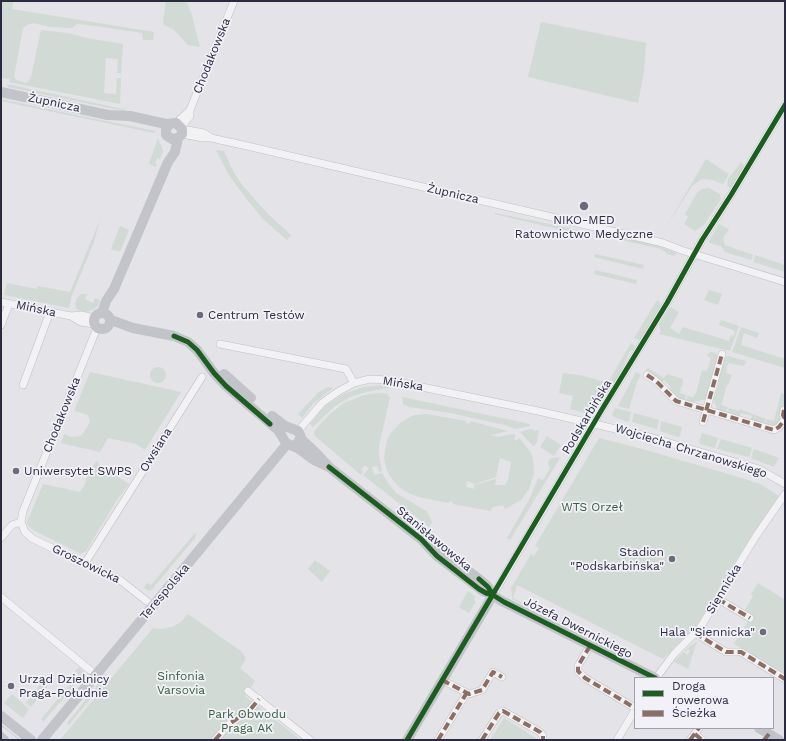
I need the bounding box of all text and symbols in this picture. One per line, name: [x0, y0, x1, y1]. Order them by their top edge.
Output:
street label: Chodakowska: [190, 16, 234, 96]
street label: Żupnicza: [27, 90, 81, 116]
street label: Żupnicza: [426, 181, 480, 207]
marker: NIKO-MED Ratownictwo Medyczne: [578, 200, 590, 212]
place label: NIKO-MED Ratownictwo Medyczne: [515, 213, 653, 241]
street label: Mińska: [15, 298, 57, 320]
place label: Centrum Testów: [208, 308, 305, 322]
marker: Centrum Testów: [195, 310, 205, 320]
street label: Mińska: [382, 374, 424, 394]
street label: Chodakowska: [40, 375, 84, 455]
street label: Podskarbińska: [559, 377, 615, 457]
street label: Wojciecha Chrzanowskiego: [613, 421, 769, 481]
street label: Owsiana: [137, 425, 175, 475]
place label: Uniwersytet SWPS: [24, 464, 132, 478]
marker: Uniwersytet SWPS: [11, 466, 21, 476]
park label: WTS Orzeł: [561, 500, 623, 514]
street label: Stanisławowska: [393, 503, 475, 575]
street label: Groszowicka: [50, 541, 122, 587]
place label: Stadion "Podskarbińska": [570, 545, 664, 573]
marker: Stadion "Podskarbińska": [667, 554, 677, 564]
street label: Terespolska: [137, 561, 193, 623]
street label: Siennicka: [703, 561, 745, 617]
street label: Józefa Dwernickiego: [521, 594, 635, 662]
place label: Hala "Siennicka": [660, 625, 755, 639]
marker: Hala "Siennicka": [758, 627, 768, 637]
park label: Sinfonia Varsovia: [157, 669, 205, 697]
place label: Urząd Dzielnicy Praga-Południe: [19, 672, 109, 700]
legend: [634, 677, 774, 729]
text: Droga rowerowa: [672, 679, 729, 707]
marker: Urząd Dzielnicy Praga-Południe: [6, 681, 16, 691]
text: Ścieżka: [672, 706, 716, 720]
park label: Park Obwodu Praga AK: [208, 707, 286, 735]

